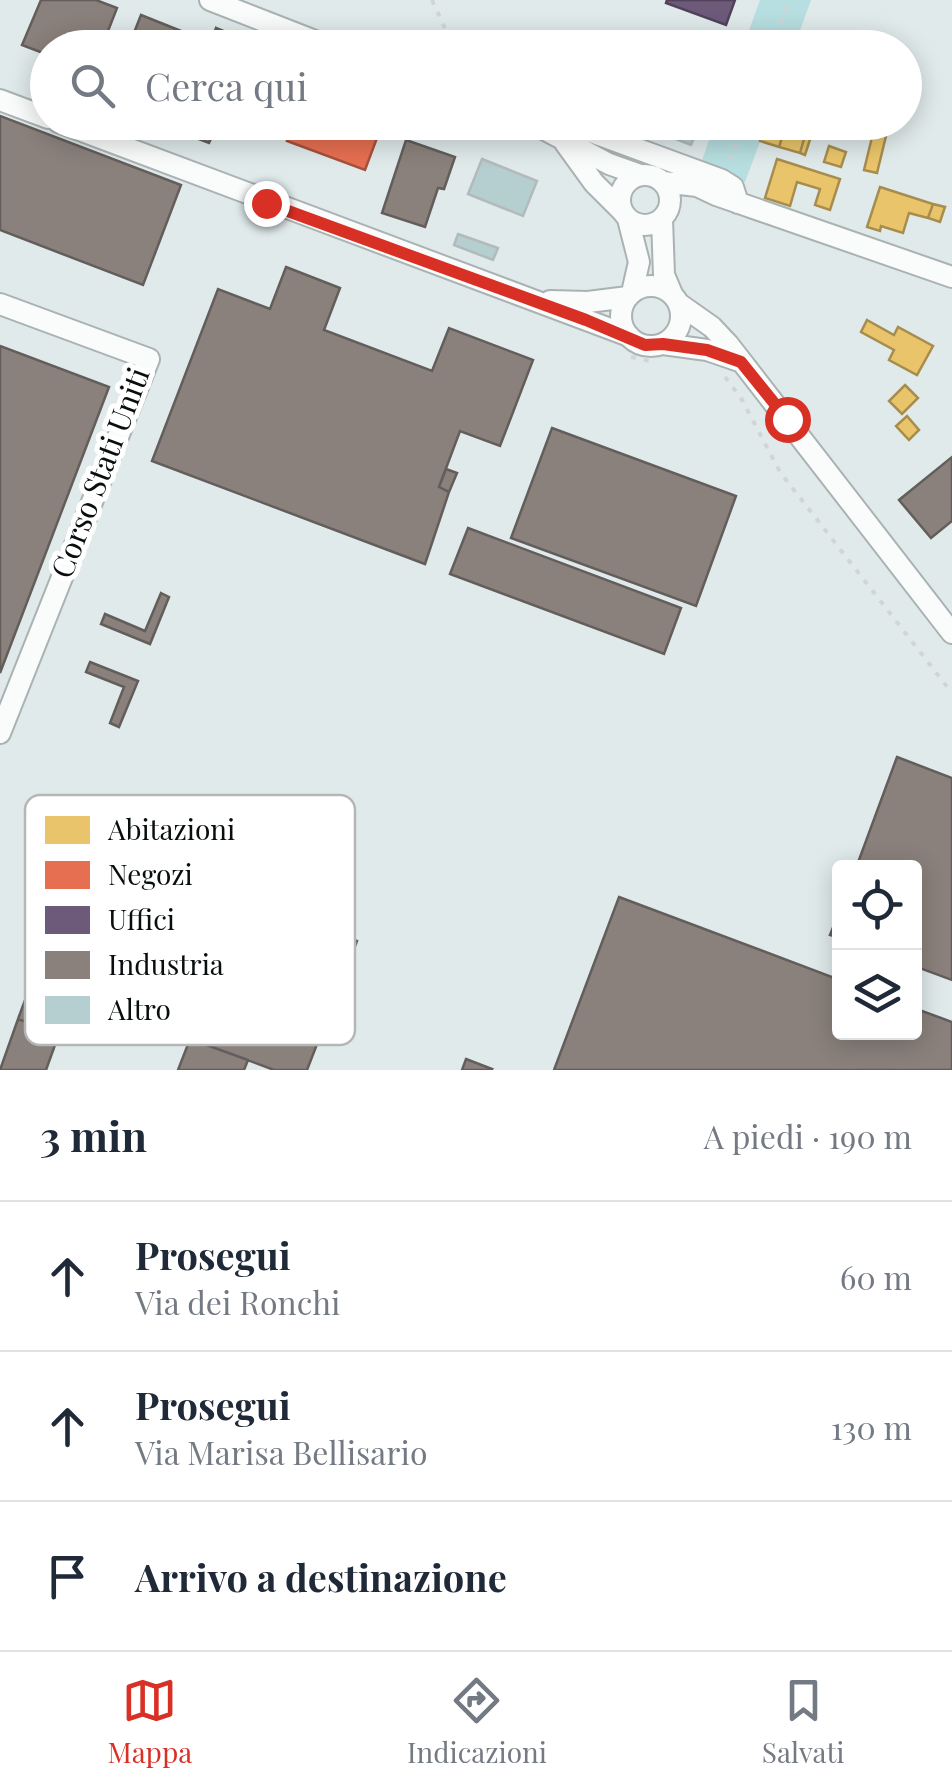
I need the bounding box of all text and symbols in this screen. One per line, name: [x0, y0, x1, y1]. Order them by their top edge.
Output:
search box: [30, 30, 922, 140]
icon: search: [65, 58, 120, 113]
text: Cerca qui: [145, 60, 308, 111]
route end: [244, 181, 290, 227]
street label: Corso Stati Uniti: [41, 361, 158, 583]
route start: [765, 397, 811, 443]
legend: [25, 795, 355, 1045]
text: Abitazioni: [107, 810, 235, 847]
text: Negozi: [108, 855, 193, 892]
map controls: [832, 860, 922, 1040]
button: locate: [832, 860, 922, 950]
text: Uffici: [108, 900, 175, 937]
text: Industria: [108, 945, 224, 982]
button: layers: [832, 950, 922, 1040]
text: Altro: [107, 990, 171, 1027]
text: 3 min: [40, 1107, 147, 1163]
text: A piedi · 190 m: [704, 1114, 912, 1157]
text: Prosegui: [135, 1229, 291, 1280]
icon: ahead: [40, 1249, 95, 1304]
text: 60 m: [840, 1255, 912, 1298]
text: Via dei Ronchi: [135, 1280, 340, 1323]
text: Prosegui: [135, 1379, 291, 1430]
icon: ahead: [40, 1399, 95, 1454]
text: 130 m: [831, 1405, 912, 1448]
text: Via Marisa Bellisario: [135, 1430, 427, 1473]
icon: arrive: [40, 1549, 95, 1604]
text: Arrivo a destinazione: [135, 1551, 507, 1602]
tab: Mappa: [107, 1673, 192, 1770]
tab: Indicazioni: [407, 1673, 547, 1770]
tab: Salvati: [762, 1673, 845, 1770]

